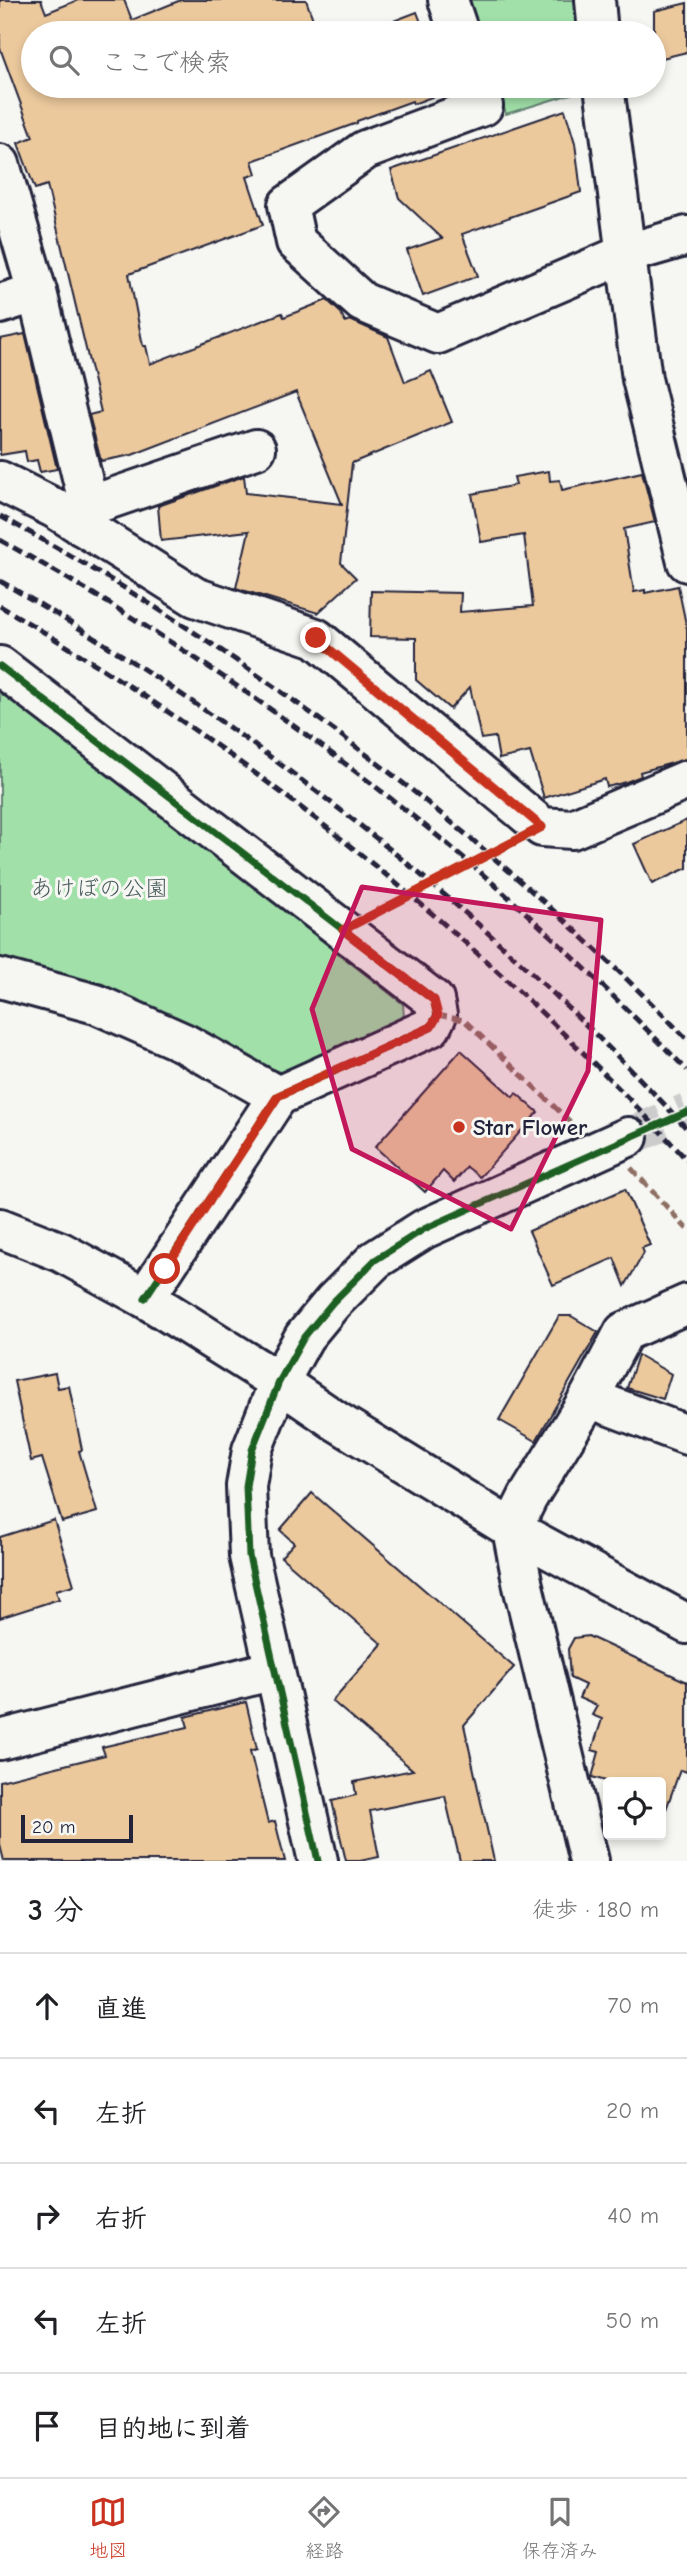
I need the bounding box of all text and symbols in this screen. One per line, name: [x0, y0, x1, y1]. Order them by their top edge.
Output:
search box: [21, 21, 666, 98]
icon: search: [45, 41, 83, 79]
text: ここで検索: [101, 48, 231, 78]
route end: [300, 622, 331, 653]
park label: あけぼの公園: [30, 875, 168, 902]
place label: Star Flower: [473, 1114, 588, 1141]
marker: Star Flower: [451, 1119, 467, 1135]
route start: [149, 1253, 180, 1284]
map controls: [603, 1777, 666, 1840]
button: locate: [603, 1777, 666, 1840]
scale bar: [21, 1812, 133, 1844]
text: 20 m: [32, 1816, 76, 1838]
text: 3 分: [28, 1893, 83, 1928]
text: 徒歩 · 180 m: [532, 1896, 659, 1923]
icon: ahead: [28, 1987, 66, 2025]
text: 70 m: [607, 1992, 659, 2019]
text: 直進: [95, 1994, 147, 2024]
icon: left: [28, 2092, 66, 2130]
text: 20 m: [606, 2097, 659, 2124]
text: 左折: [95, 2099, 147, 2129]
icon: right: [28, 2197, 66, 2235]
text: 40 m: [607, 2202, 659, 2229]
text: 右折: [95, 2204, 147, 2234]
icon: left: [28, 2302, 66, 2340]
text: 50 m: [606, 2307, 659, 2334]
text: 左折: [95, 2309, 147, 2339]
icon: arrive: [28, 2407, 66, 2445]
text: 目的地に到着: [95, 2414, 251, 2444]
tab: 地図: [89, 2493, 127, 2562]
tab: 経路: [305, 2493, 344, 2562]
tab: 保存済み: [522, 2493, 598, 2562]

